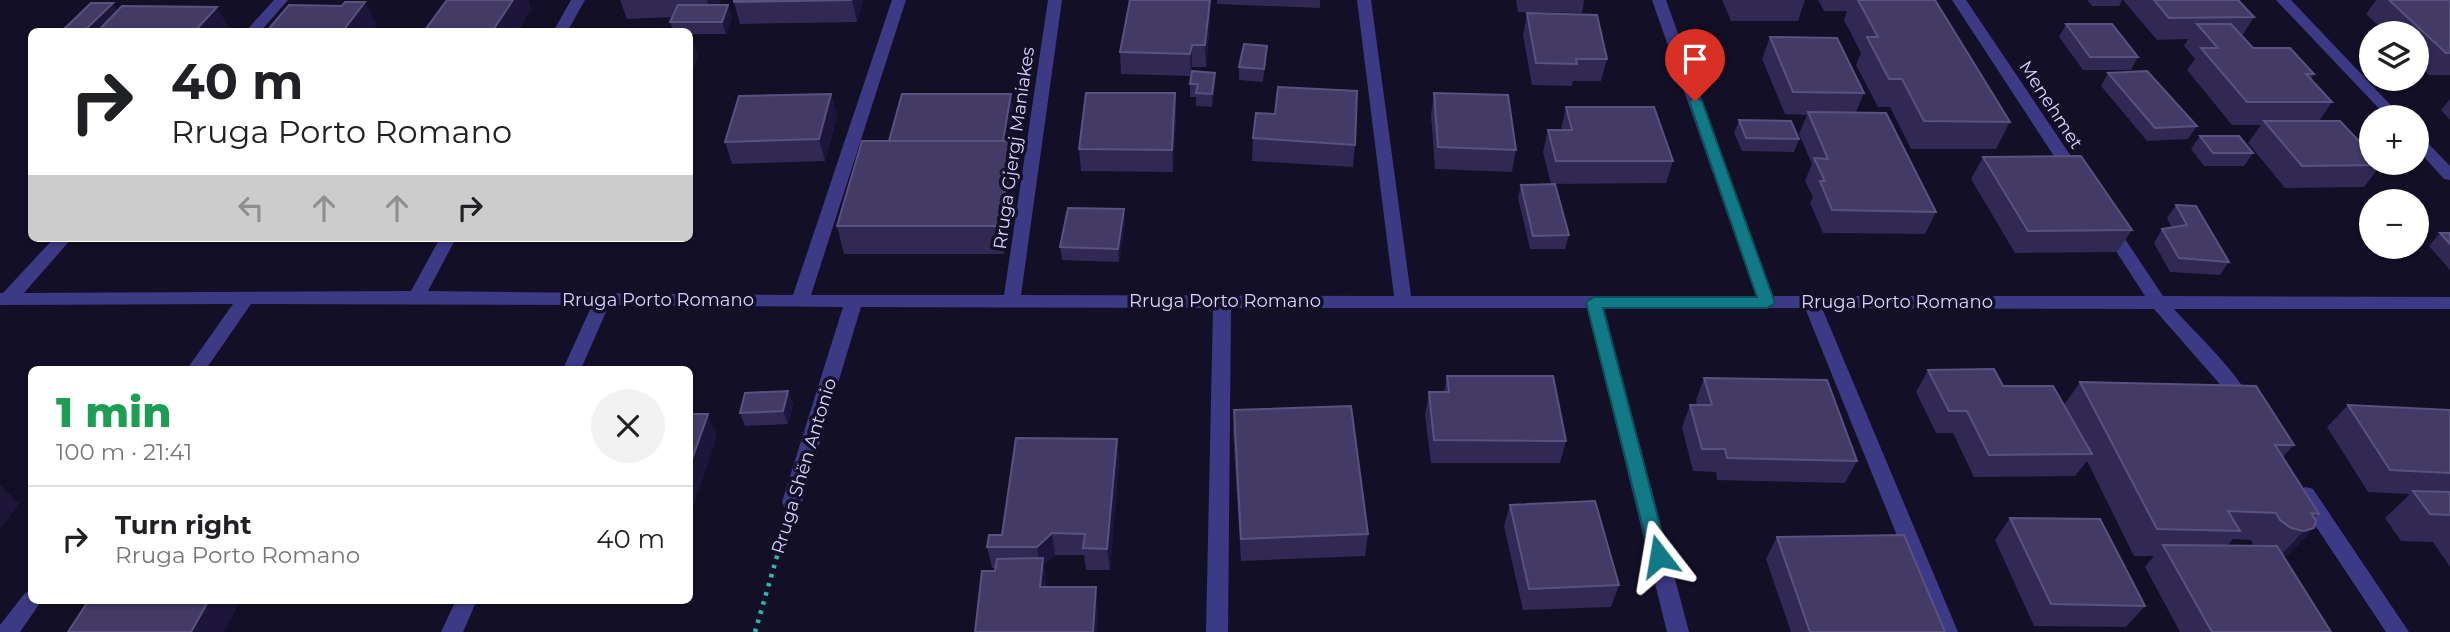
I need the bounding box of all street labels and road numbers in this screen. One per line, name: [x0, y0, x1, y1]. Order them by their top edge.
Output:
street label: Rruga Gjergj Maniakes: [989, 45, 1039, 251]
street label: Menehmet: [2014, 57, 2088, 153]
street label: Rruga Porto Romano: [562, 289, 754, 311]
street label: Rruga Porto Romano: [1129, 290, 1321, 312]
street label: Rruga Porto Romano: [1801, 291, 1993, 313]
street label: Rruga Shën Antonio: [767, 375, 841, 557]

